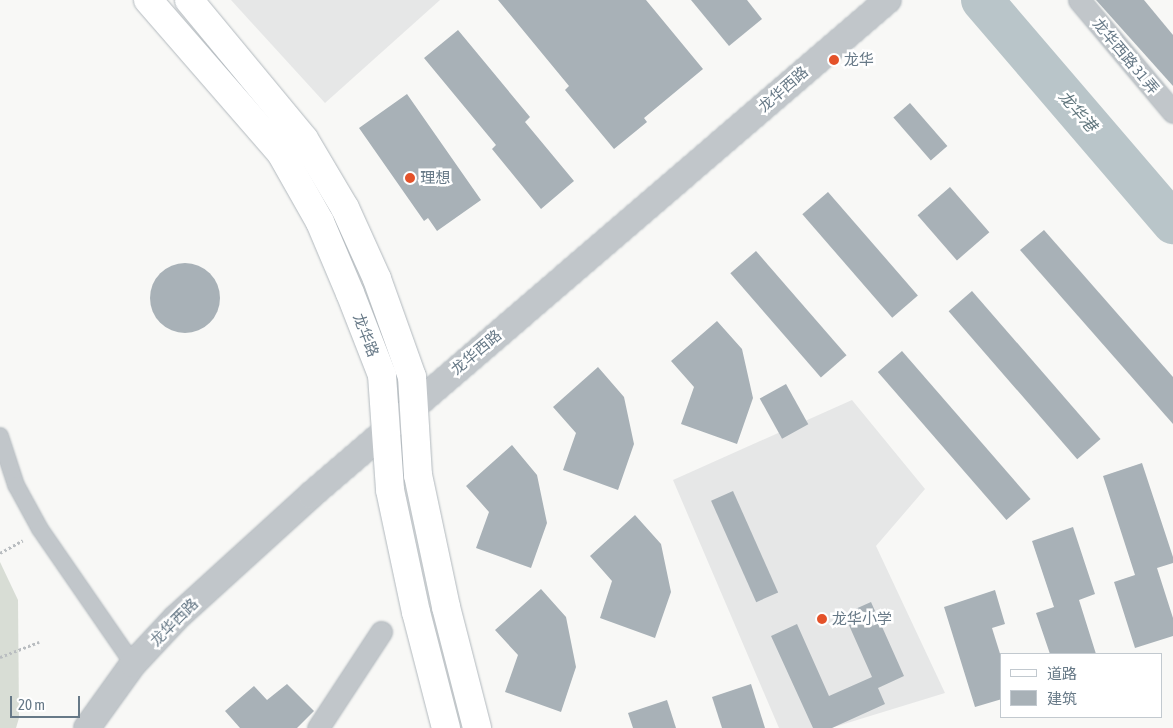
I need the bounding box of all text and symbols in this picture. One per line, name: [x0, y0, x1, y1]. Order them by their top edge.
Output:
street label: 龙华西路 31 弄: [1089, 15, 1163, 97]
place label: 龙华: [844, 51, 874, 69]
marker: 龙华: [828, 54, 840, 66]
street label: 龙华西路: [754, 63, 812, 115]
water label: 龙华港: [1055, 87, 1101, 135]
place label: 理想: [420, 169, 450, 187]
marker: 理想: [404, 172, 416, 184]
street label: 龙华路: [350, 311, 382, 359]
street label: 龙华西路: [447, 326, 505, 378]
street label: 龙华西路: [146, 594, 202, 650]
place label: 龙华小学: [832, 610, 892, 628]
marker: 龙华小学: [816, 613, 828, 625]
legend: [1000, 653, 1163, 718]
text: 道路: [1047, 665, 1077, 682]
scale bar: [12, 686, 82, 718]
text: 建筑: [1047, 690, 1077, 707]
text: 20 m: [18, 696, 45, 713]

